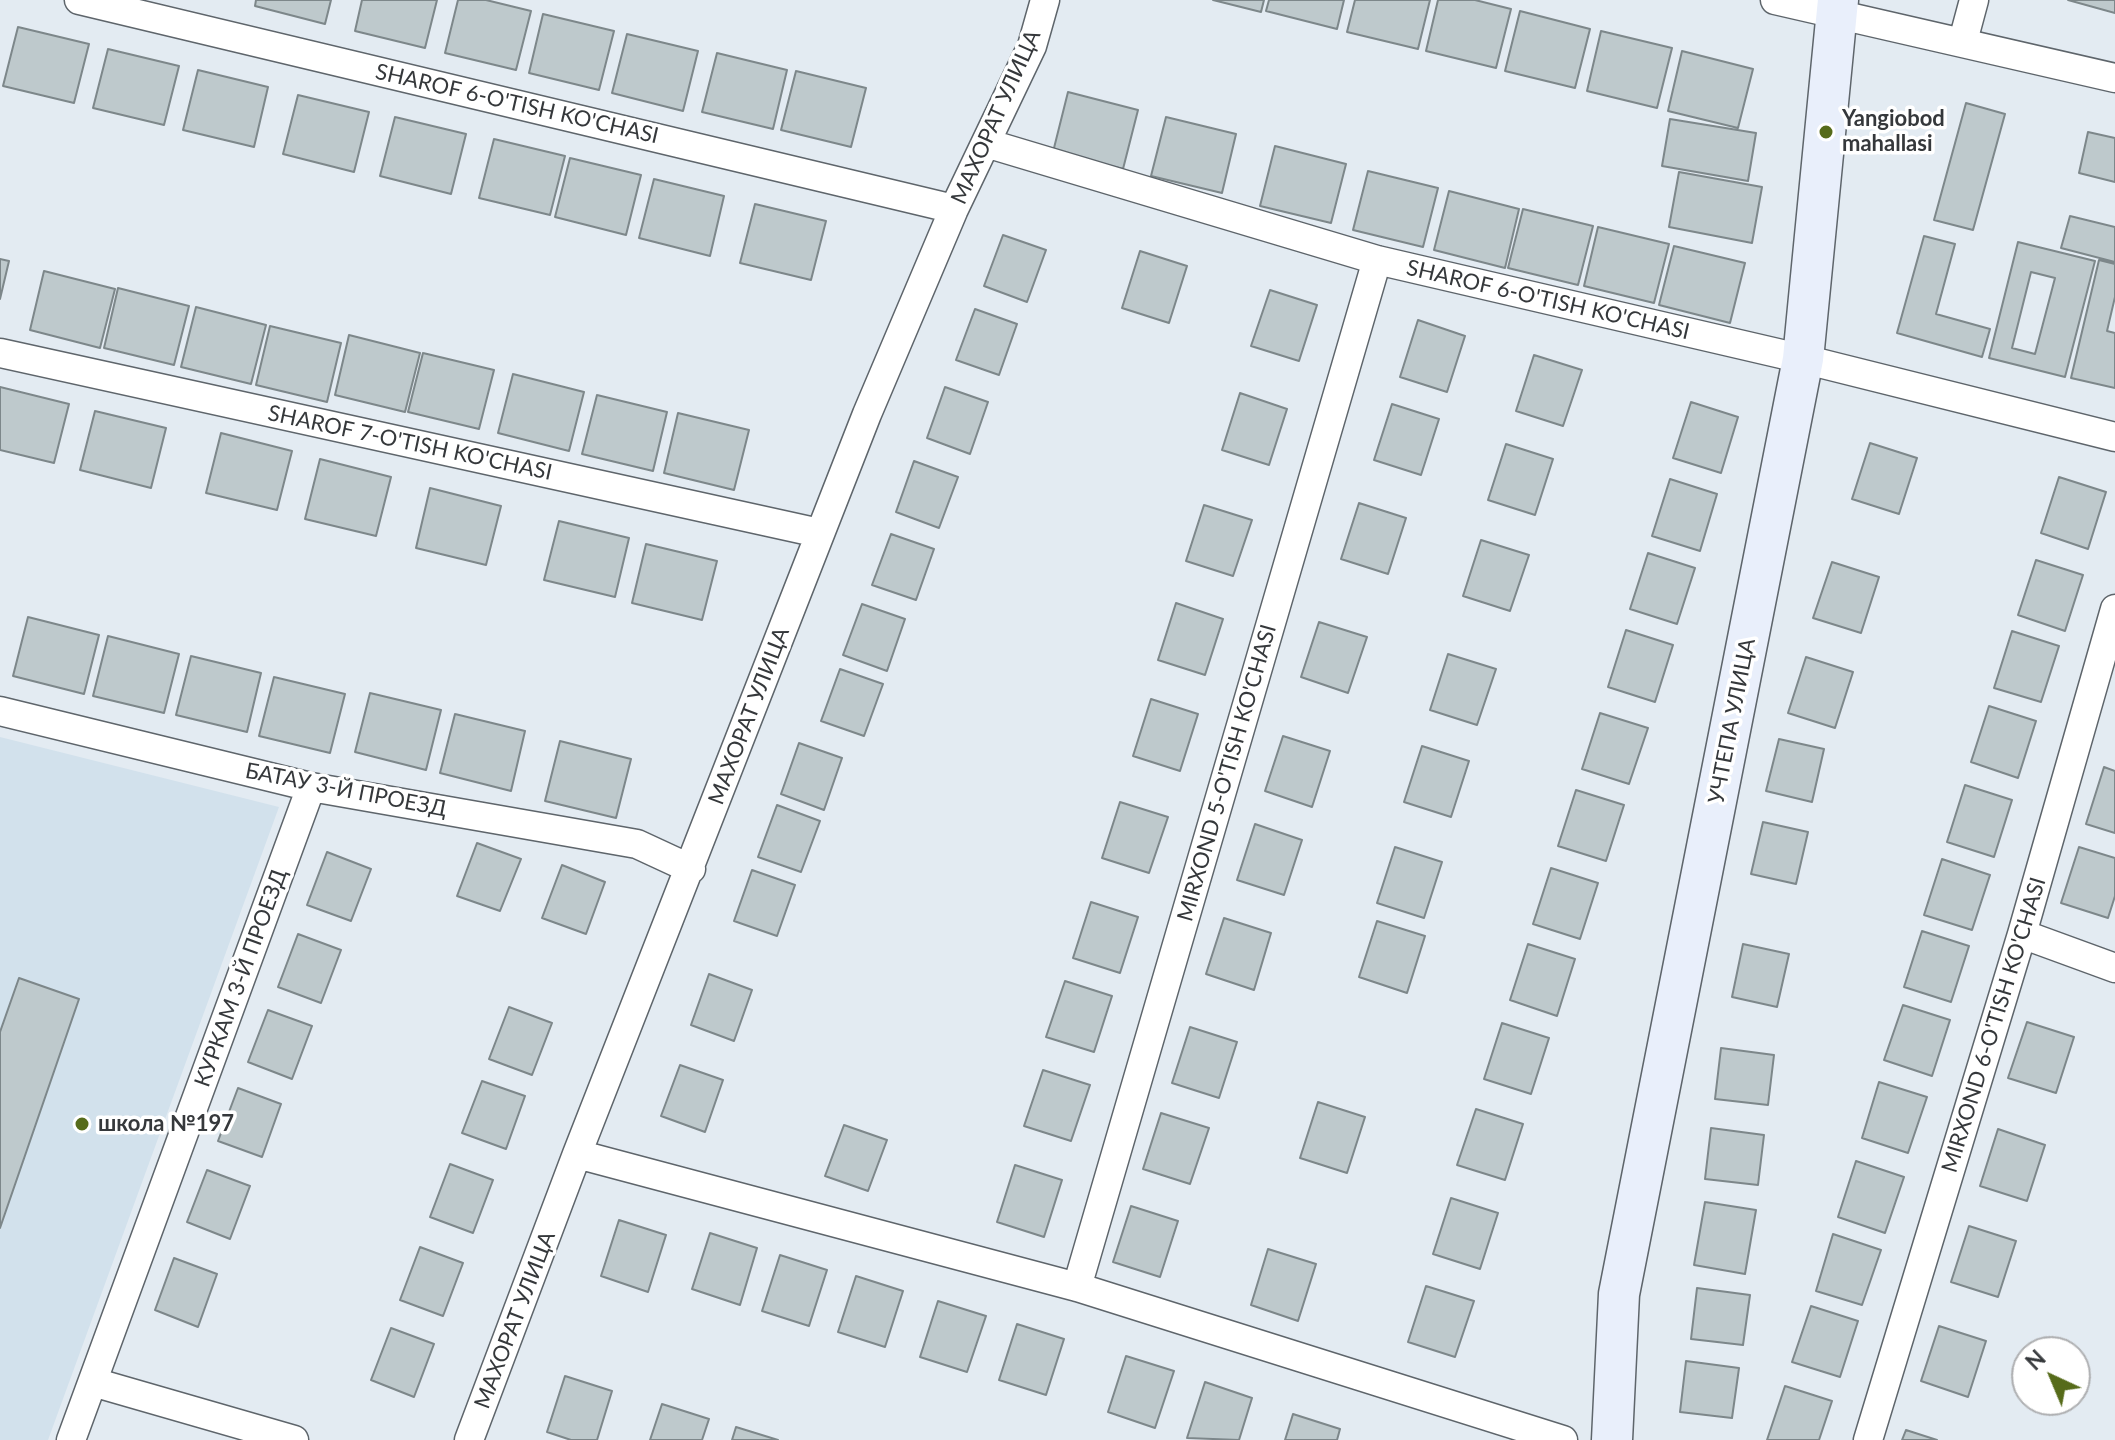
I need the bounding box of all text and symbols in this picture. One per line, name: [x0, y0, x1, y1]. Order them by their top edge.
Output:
street label: МАХОРАТ УЛИЦА: [946, 26, 1046, 208]
street label: SHAROF 6-O'TISH KO'CHASI: [373, 59, 661, 149]
place label: Yangiobod mahallasi: [1842, 106, 1945, 158]
marker: Yangiobod mahallasi: [1817, 123, 1835, 141]
street label: SHAROF 6-O'TISH KO'CHASI: [1404, 255, 1692, 345]
street label: SHAROF 7-O'TISH KO'CHASI: [266, 400, 554, 486]
street label: MIRXOND 5-O'TISH KO'CHASI: [1172, 622, 1282, 924]
street label: МАХОРАТ УЛИЦА: [703, 624, 795, 808]
street label: УЧТЕПА УЛИЦА: [1703, 636, 1761, 806]
street label: БАТАУ 3-Й ПРОЕЗД: [243, 758, 449, 822]
street label: КУРКАМ 3-Й ПРОЕЗД: [189, 865, 293, 1091]
street label: MIRXOND 6-O'TISH KO'CHASI: [1936, 874, 2052, 1176]
place label: школа №197: [98, 1111, 234, 1137]
marker: школа №197: [73, 1115, 91, 1133]
street label: МАХОРАТ УЛИЦА: [469, 1228, 561, 1412]
north arrow: [2011, 1336, 2091, 1416]
text: N: [2020, 1344, 2051, 1375]

